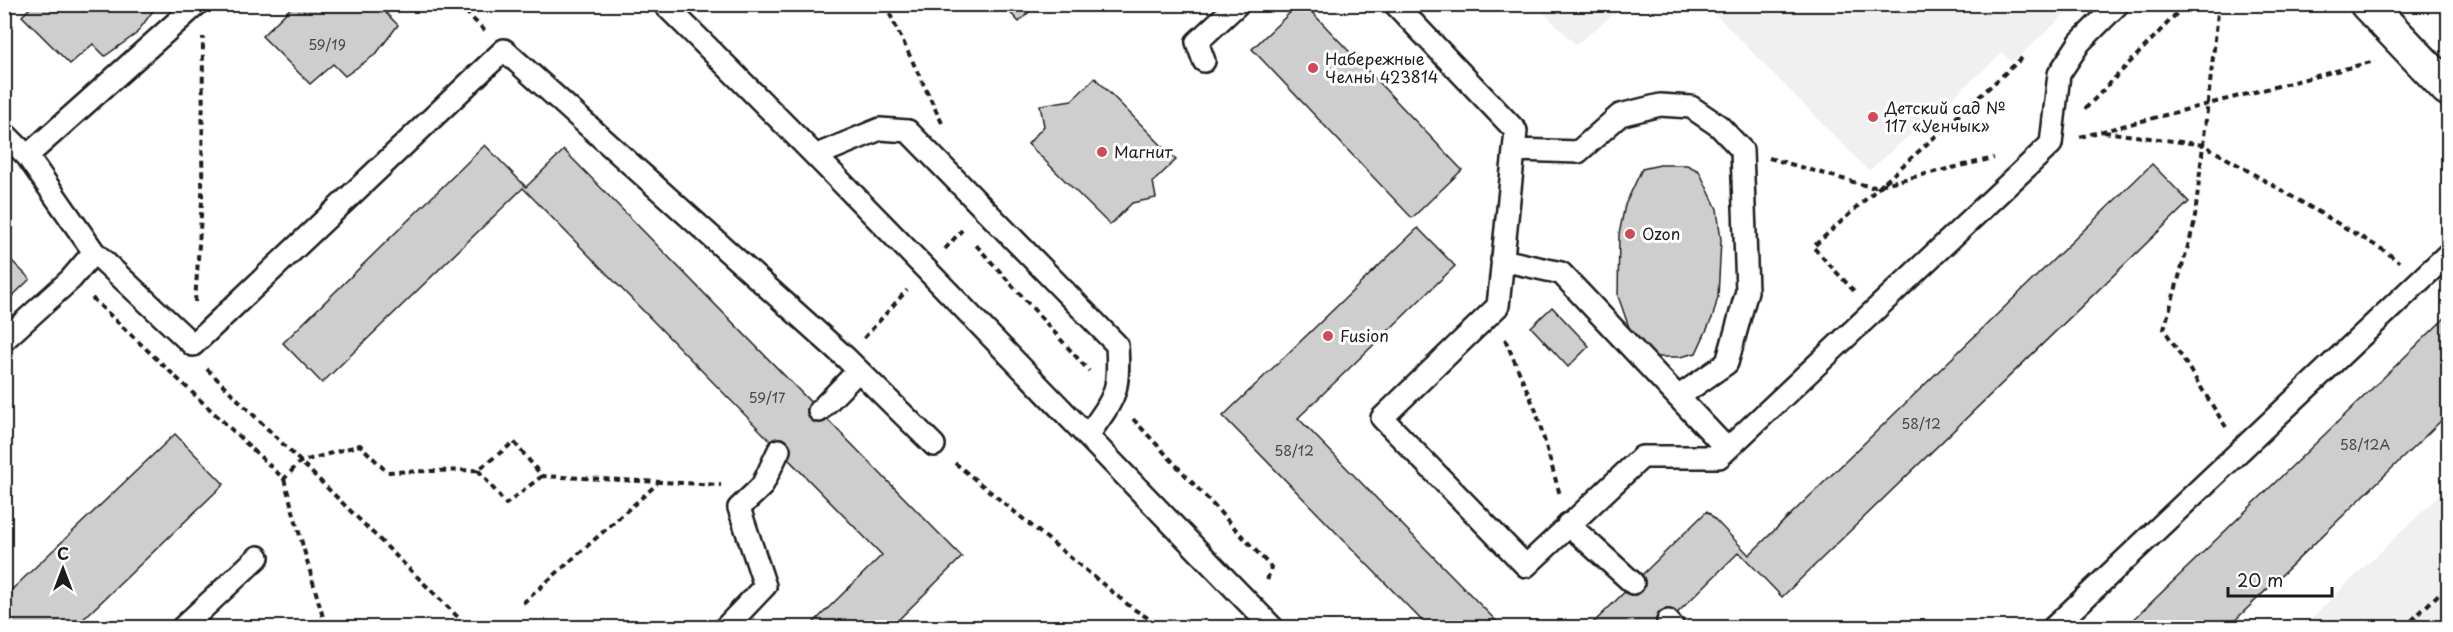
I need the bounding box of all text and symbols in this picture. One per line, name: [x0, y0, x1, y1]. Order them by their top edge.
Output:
house number: 59/19: [308, 34, 346, 55]
place label: Набережные Челны 423814: [1325, 46, 1438, 88]
marker: Набережные Челны 423814: [1306, 61, 1320, 75]
place label: Детский сад № 117 «Уенчык»: [1884, 95, 2006, 137]
marker: Детский сад № 117 «Уенчык»: [1866, 110, 1880, 124]
place label: Магнит: [1114, 139, 1174, 163]
marker: Магнит: [1095, 145, 1109, 159]
place label: Ozon: [1642, 221, 1680, 245]
marker: Ozon: [1623, 227, 1637, 241]
place label: Fusion: [1340, 323, 1389, 347]
marker: Fusion: [1321, 329, 1335, 343]
house number: 59/17: [749, 387, 786, 408]
house number: 58/12: [1901, 413, 1941, 434]
house number: 58/12А: [2340, 434, 2390, 455]
house number: 58/12: [1274, 440, 1314, 461]
north arrow: [33, 539, 93, 599]
text: С: [57, 541, 69, 565]
scale bar: [2228, 560, 2332, 598]
text: 20 m: [2237, 566, 2283, 593]

